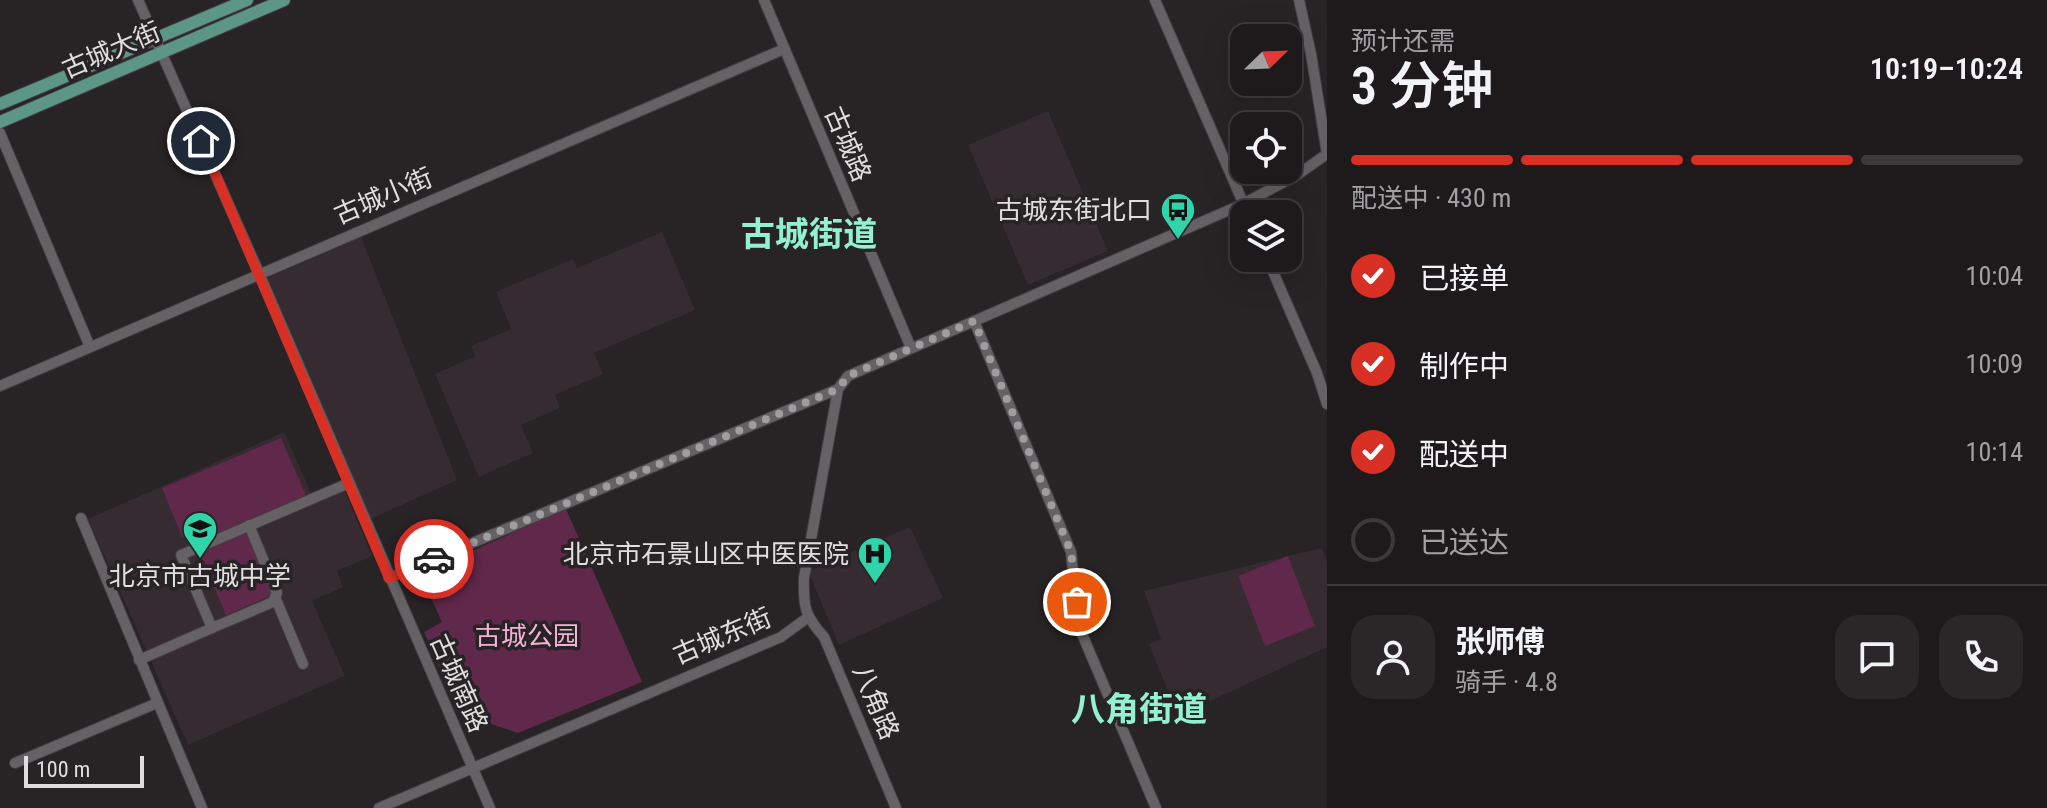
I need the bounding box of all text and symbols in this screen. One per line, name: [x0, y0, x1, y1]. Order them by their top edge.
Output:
street label: 古城大街: [57, 16, 165, 84]
north arrow: [1230, 24, 1302, 96]
map controls: [1230, 24, 1302, 272]
text: 预计还需: [1351, 26, 1455, 56]
text: 10:19–10:24: [1870, 51, 2023, 86]
text: 3 分钟: [1351, 56, 1493, 117]
street label: 古城路: [819, 102, 877, 186]
pin: [167, 107, 235, 175]
button: locate: [1230, 112, 1302, 184]
icon: home: [179, 119, 223, 163]
street label: 古城小街: [329, 162, 437, 230]
text: 配送中 · 430 m: [1351, 183, 1511, 213]
bus stop icon: 古城东街北口: [1159, 191, 1197, 241]
place label: 古城东街北口: [996, 195, 1152, 225]
button: layers: [1230, 200, 1302, 272]
district label: 古城街道: [741, 214, 877, 254]
icon: check: [1351, 254, 1395, 298]
text: 已接单: [1419, 261, 1509, 296]
text: 10:04: [1966, 261, 2023, 291]
icon: check: [1351, 342, 1395, 386]
text: 制作中: [1419, 349, 1509, 384]
text: 10:09: [1966, 349, 2023, 379]
icon: check: [1351, 430, 1395, 474]
text: 配送中: [1419, 437, 1509, 472]
text: 10:14: [1966, 437, 2023, 467]
school or university icon: 北京市古城中学: [181, 510, 219, 560]
courier: [394, 519, 474, 599]
text: 已送达: [1419, 525, 1509, 560]
hospital icon: 北京市石景山区中医医院: [856, 535, 894, 585]
icon: car: [412, 537, 456, 581]
place label: 北京市石景山区中医医院: [563, 539, 849, 569]
place label: 北京市古城中学: [109, 561, 291, 591]
pin: [1043, 568, 1111, 636]
icon: bag: [1055, 580, 1099, 624]
street label: 古城东街: [668, 602, 776, 670]
button: person: [1351, 615, 1435, 699]
button: chat: [1835, 615, 1919, 699]
button: phone: [1939, 615, 2023, 699]
park label: 古城公园: [475, 621, 579, 651]
text: 张师傅: [1455, 624, 1545, 659]
street label: 古城南路: [424, 629, 494, 737]
street label: 八角路: [847, 660, 905, 744]
text: 骑手 · 4.8: [1455, 667, 1558, 697]
district label: 八角街道: [1071, 689, 1207, 729]
scale bar: [24, 752, 144, 788]
text: 100 m: [36, 757, 90, 782]

